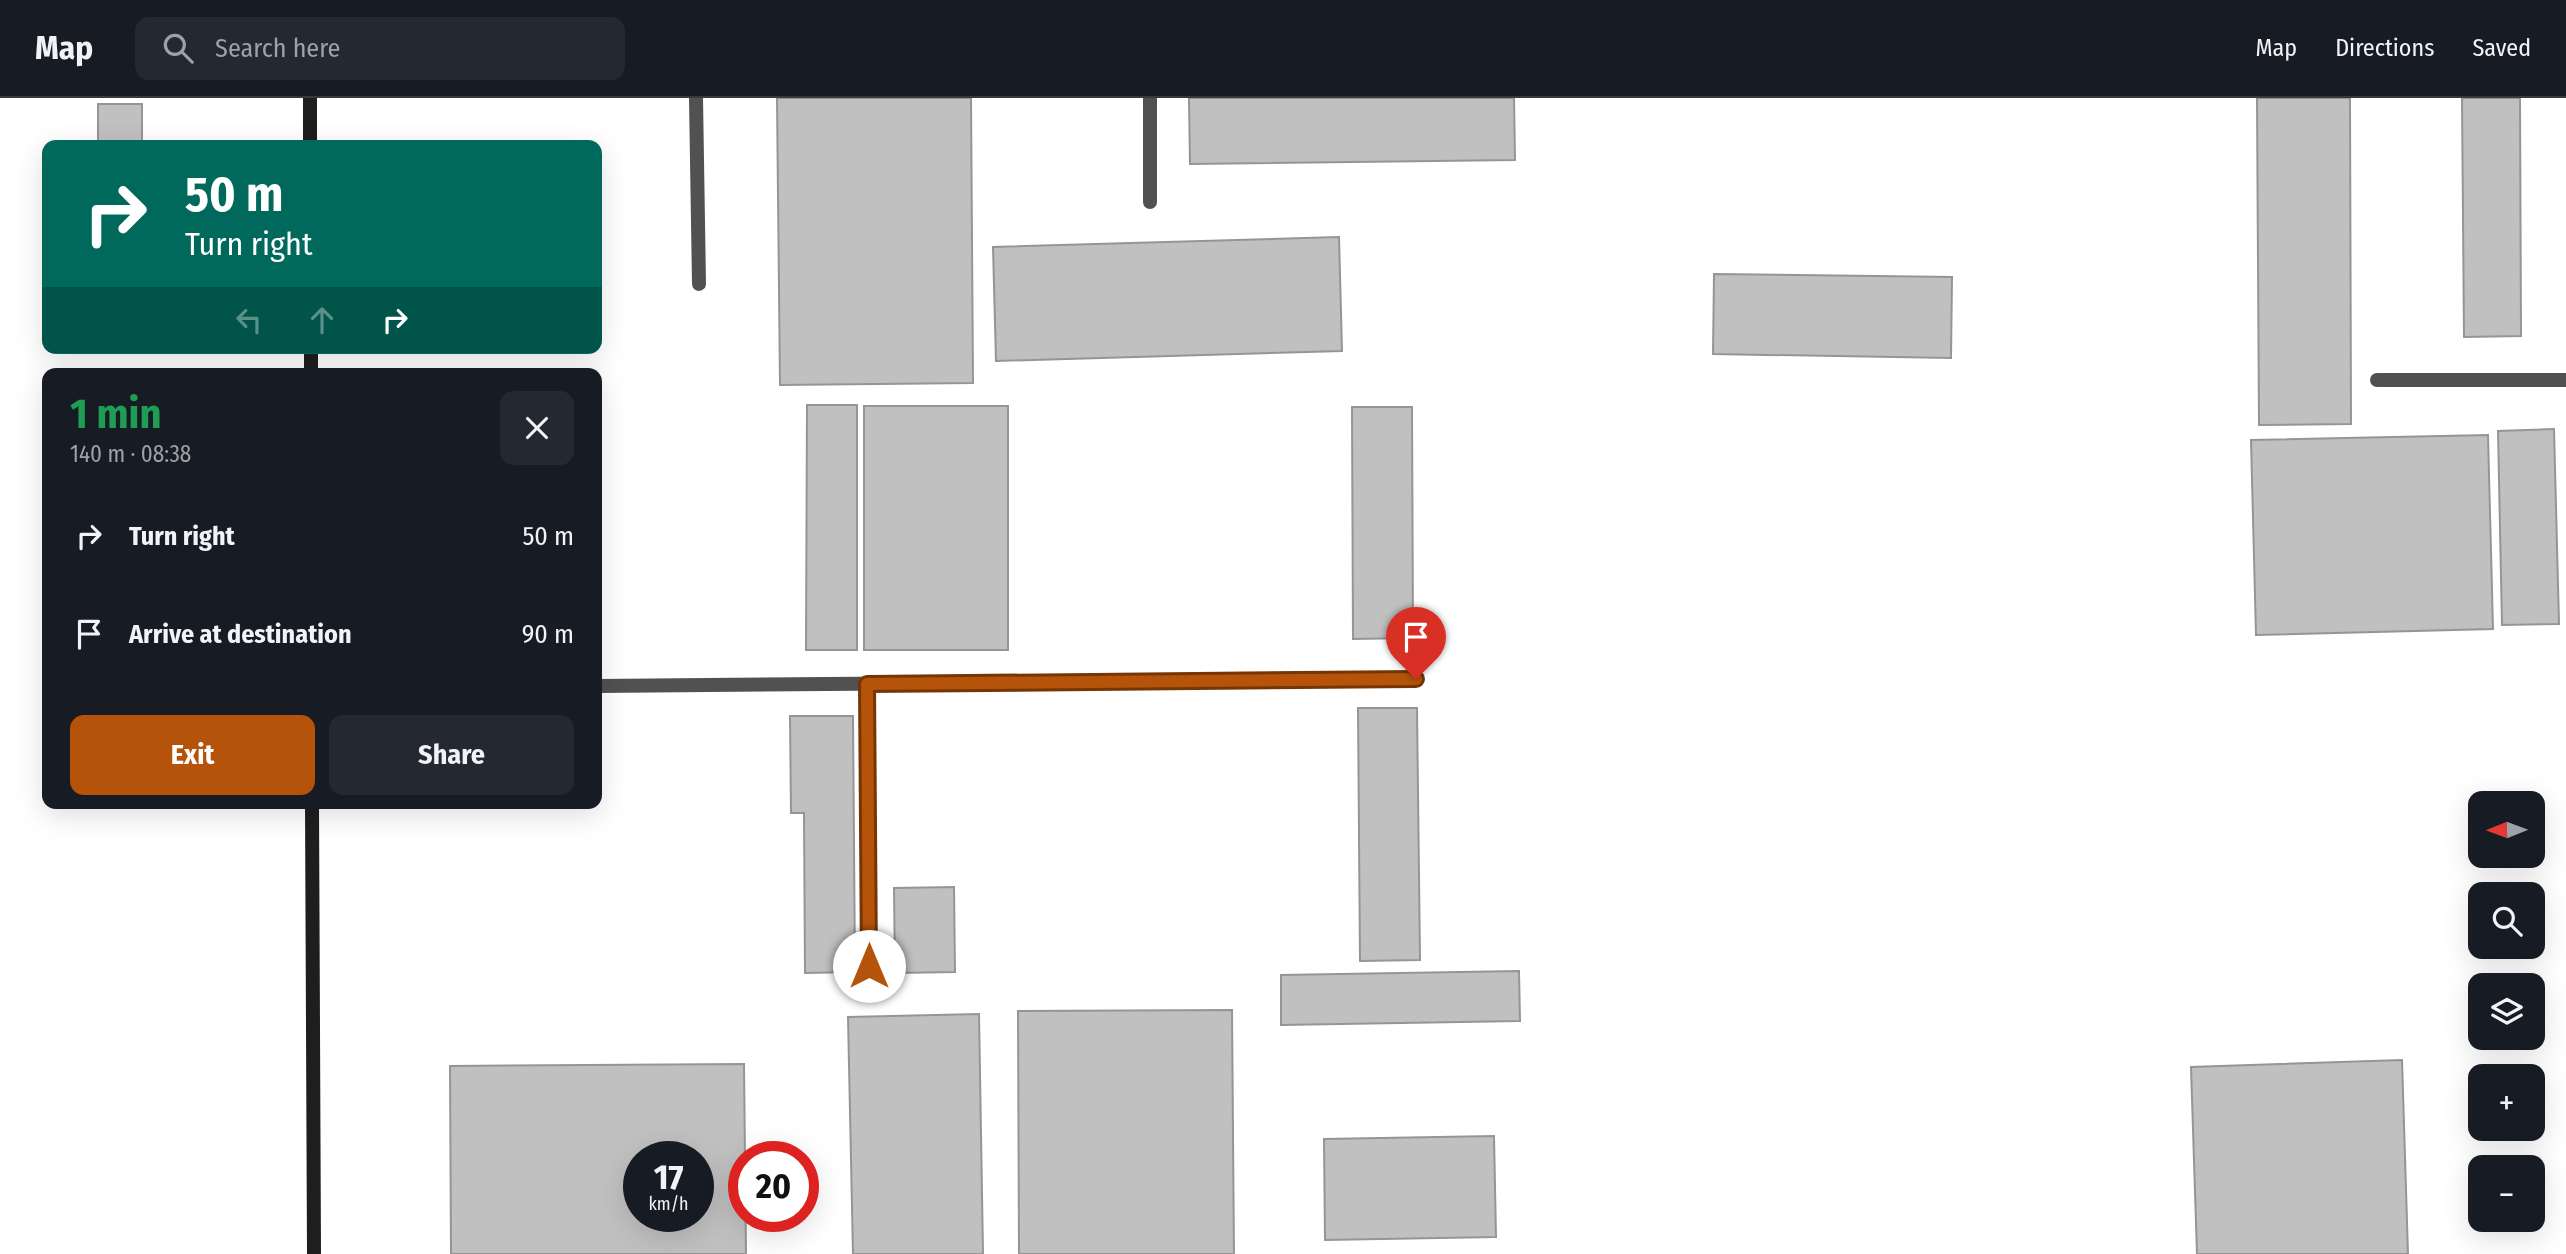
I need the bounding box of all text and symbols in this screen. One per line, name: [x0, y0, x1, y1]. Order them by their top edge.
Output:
search box: [135, 17, 625, 80]
text: Map: [35, 28, 93, 68]
icon: search: [159, 29, 197, 67]
text: Search here: [215, 33, 340, 64]
text: Map: [2256, 34, 2297, 62]
text: Directions: [2335, 34, 2434, 62]
text: Saved: [2472, 34, 2531, 62]
text: 50 m: [185, 165, 283, 224]
icon: right: [70, 168, 161, 259]
text: Turn right: [185, 225, 312, 263]
icon: left: [230, 301, 268, 339]
icon: ahead: [303, 301, 341, 339]
icon: right: [376, 301, 414, 339]
text: 1 min: [70, 389, 161, 439]
button: close: [500, 391, 574, 465]
text: 140 m · 08:38: [70, 440, 191, 468]
icon: right: [70, 517, 108, 555]
text: Turn right: [129, 521, 235, 552]
text: 50 m: [522, 521, 574, 552]
pin: [1386, 607, 1446, 679]
icon: arrive: [70, 615, 108, 653]
icon: arrive: [1397, 618, 1435, 656]
text: Arrive at destination: [129, 619, 352, 650]
text: 90 m: [522, 619, 574, 650]
button: Exit: [70, 715, 315, 795]
button: Share: [329, 715, 574, 795]
north arrow: [2468, 791, 2544, 868]
map controls: [2468, 791, 2545, 1232]
button: search: [2468, 882, 2545, 959]
position arrow: [832, 929, 906, 1003]
button: layers: [2468, 973, 2545, 1050]
button: +: [2468, 1064, 2545, 1141]
speed limit sign: 20: [728, 1141, 819, 1232]
button: −: [2468, 1155, 2545, 1232]
text: 17: [654, 1156, 683, 1198]
text: km/h: [648, 1193, 689, 1215]

